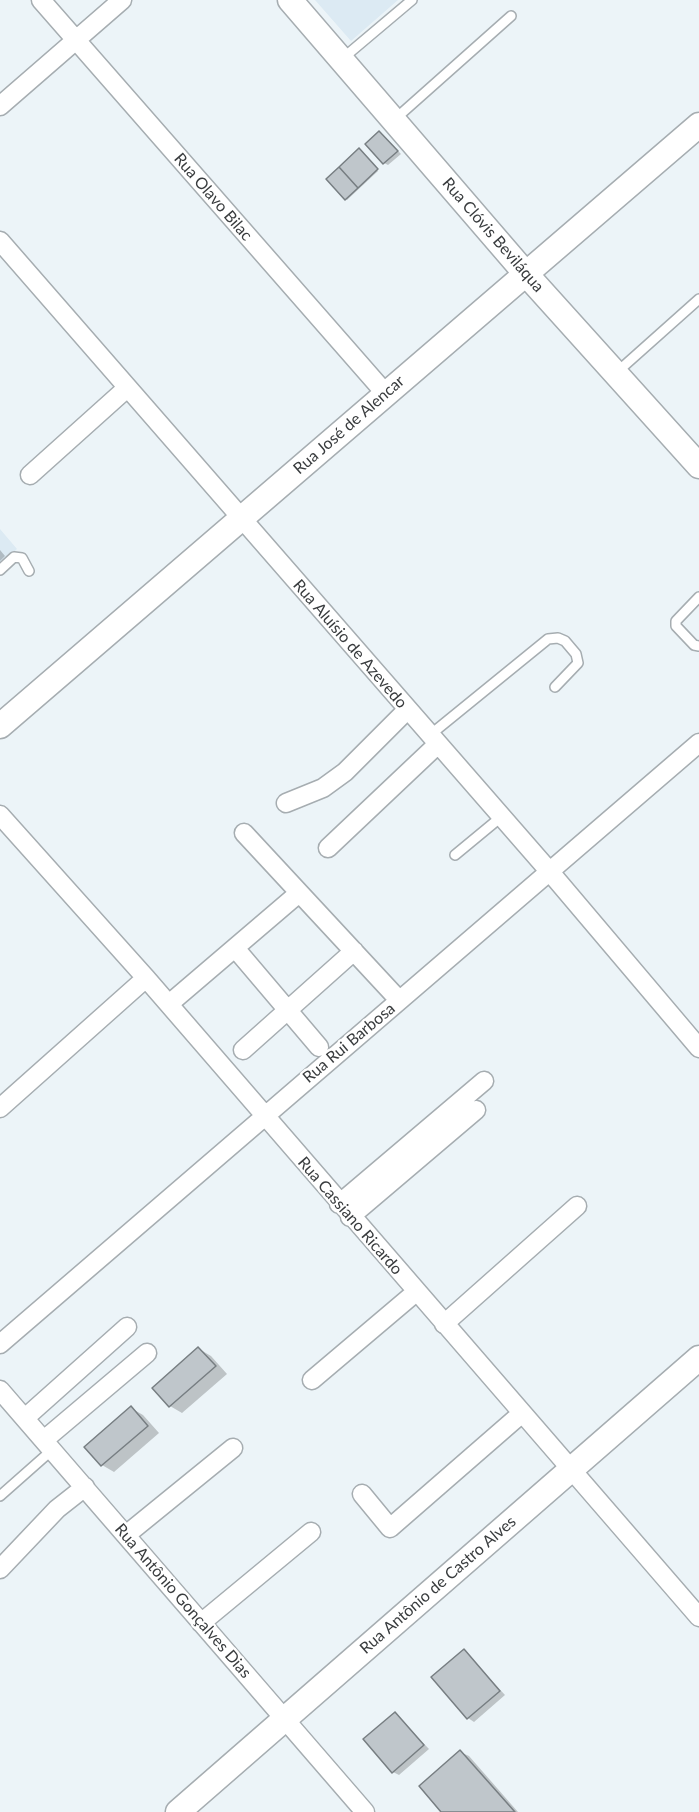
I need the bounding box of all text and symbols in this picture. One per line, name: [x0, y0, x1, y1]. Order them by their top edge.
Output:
street label: Rua Olavo Bilac: [170, 149, 256, 245]
street label: Rua Clóvis Beviláqua: [438, 174, 548, 296]
street label: Rua José de Alencar: [290, 372, 408, 478]
street label: Rua Aluísio de Azevedo: [289, 576, 411, 712]
street label: Rua Rui Barbosa: [299, 999, 399, 1087]
street label: Rua Cassiano Ricardo: [294, 1153, 406, 1279]
street label: Rua Antônio de Castro Alves: [356, 1512, 520, 1658]
street label: Rua Antônio Gonçalves Dias: [111, 1520, 255, 1682]

